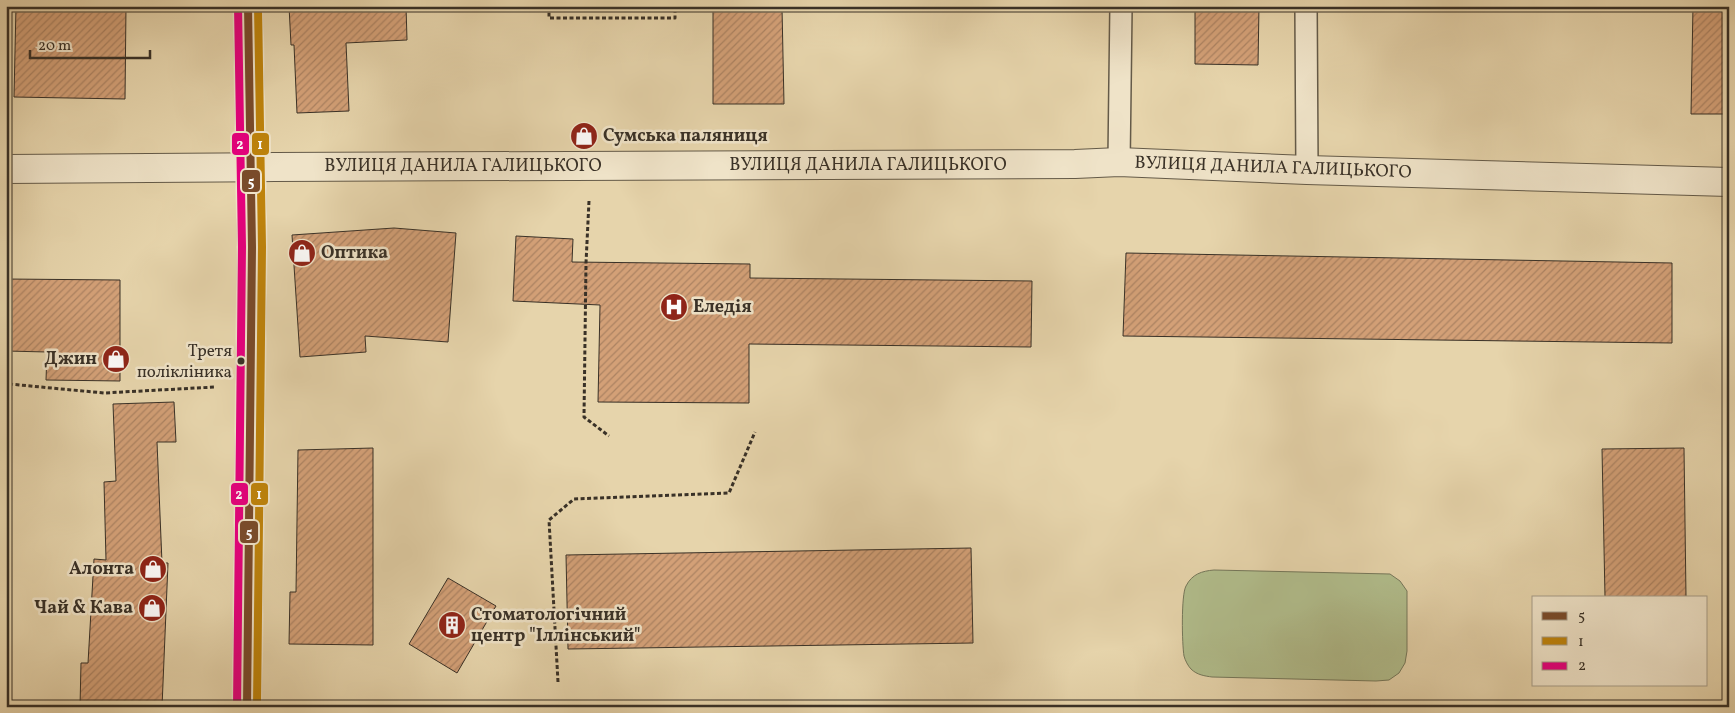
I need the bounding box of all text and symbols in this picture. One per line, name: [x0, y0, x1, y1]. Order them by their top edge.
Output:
scale bar: [30, 28, 150, 60]
text: 20 m: [38, 36, 71, 57]
shop icon: Сумська паляниця: [569, 121, 599, 151]
place label: Сумська паляниця: [603, 124, 768, 149]
line badge: 2: [231, 132, 250, 156]
line badge: 1: [251, 132, 270, 156]
text: 2: [236, 136, 244, 155]
text: 1: [257, 136, 263, 155]
street label: ВУЛИЦЯ ДАНИЛА ГАЛИЦЬКОГО: [1134, 151, 1412, 185]
street label: ВУЛИЦЯ ДАНИЛА ГАЛИЦЬКОГО: [729, 153, 1007, 178]
street label: ВУЛИЦЯ ДАНИЛА ГАЛИЦЬКОГО: [324, 154, 602, 179]
line badge: 5: [241, 169, 261, 193]
text: 5: [248, 173, 255, 192]
shop icon: Оптика: [287, 238, 317, 268]
place label: Оптика: [321, 241, 388, 266]
hospital icon: Еледія: [659, 292, 689, 322]
place label: Еледія: [693, 295, 752, 320]
place label: Третя полікліника: [137, 340, 232, 384]
shop icon: Джин: [101, 344, 131, 374]
place label: Джин: [44, 347, 97, 372]
marker: Третя полікліника: [236, 356, 246, 366]
line badge: 2: [230, 482, 249, 506]
line badge: 1: [250, 482, 269, 506]
text: 2: [235, 486, 243, 505]
text: 1: [256, 486, 262, 505]
line badge: 5: [239, 520, 259, 544]
text: 5: [246, 524, 253, 543]
shop icon: Алонта: [138, 554, 168, 584]
place label: Алонта: [69, 557, 134, 582]
shop icon: Чай & Кава: [137, 593, 167, 623]
place label: Чай & Кава: [34, 596, 133, 621]
legend: [1532, 596, 1708, 686]
place label: Стоматологічний центр "Іллінський": [471, 603, 641, 649]
text: 5: [1578, 606, 1585, 627]
building icon: Стоматологічний центр "Іллінський": [437, 610, 467, 640]
text: 1: [1578, 632, 1584, 653]
text: 2: [1578, 656, 1586, 677]

